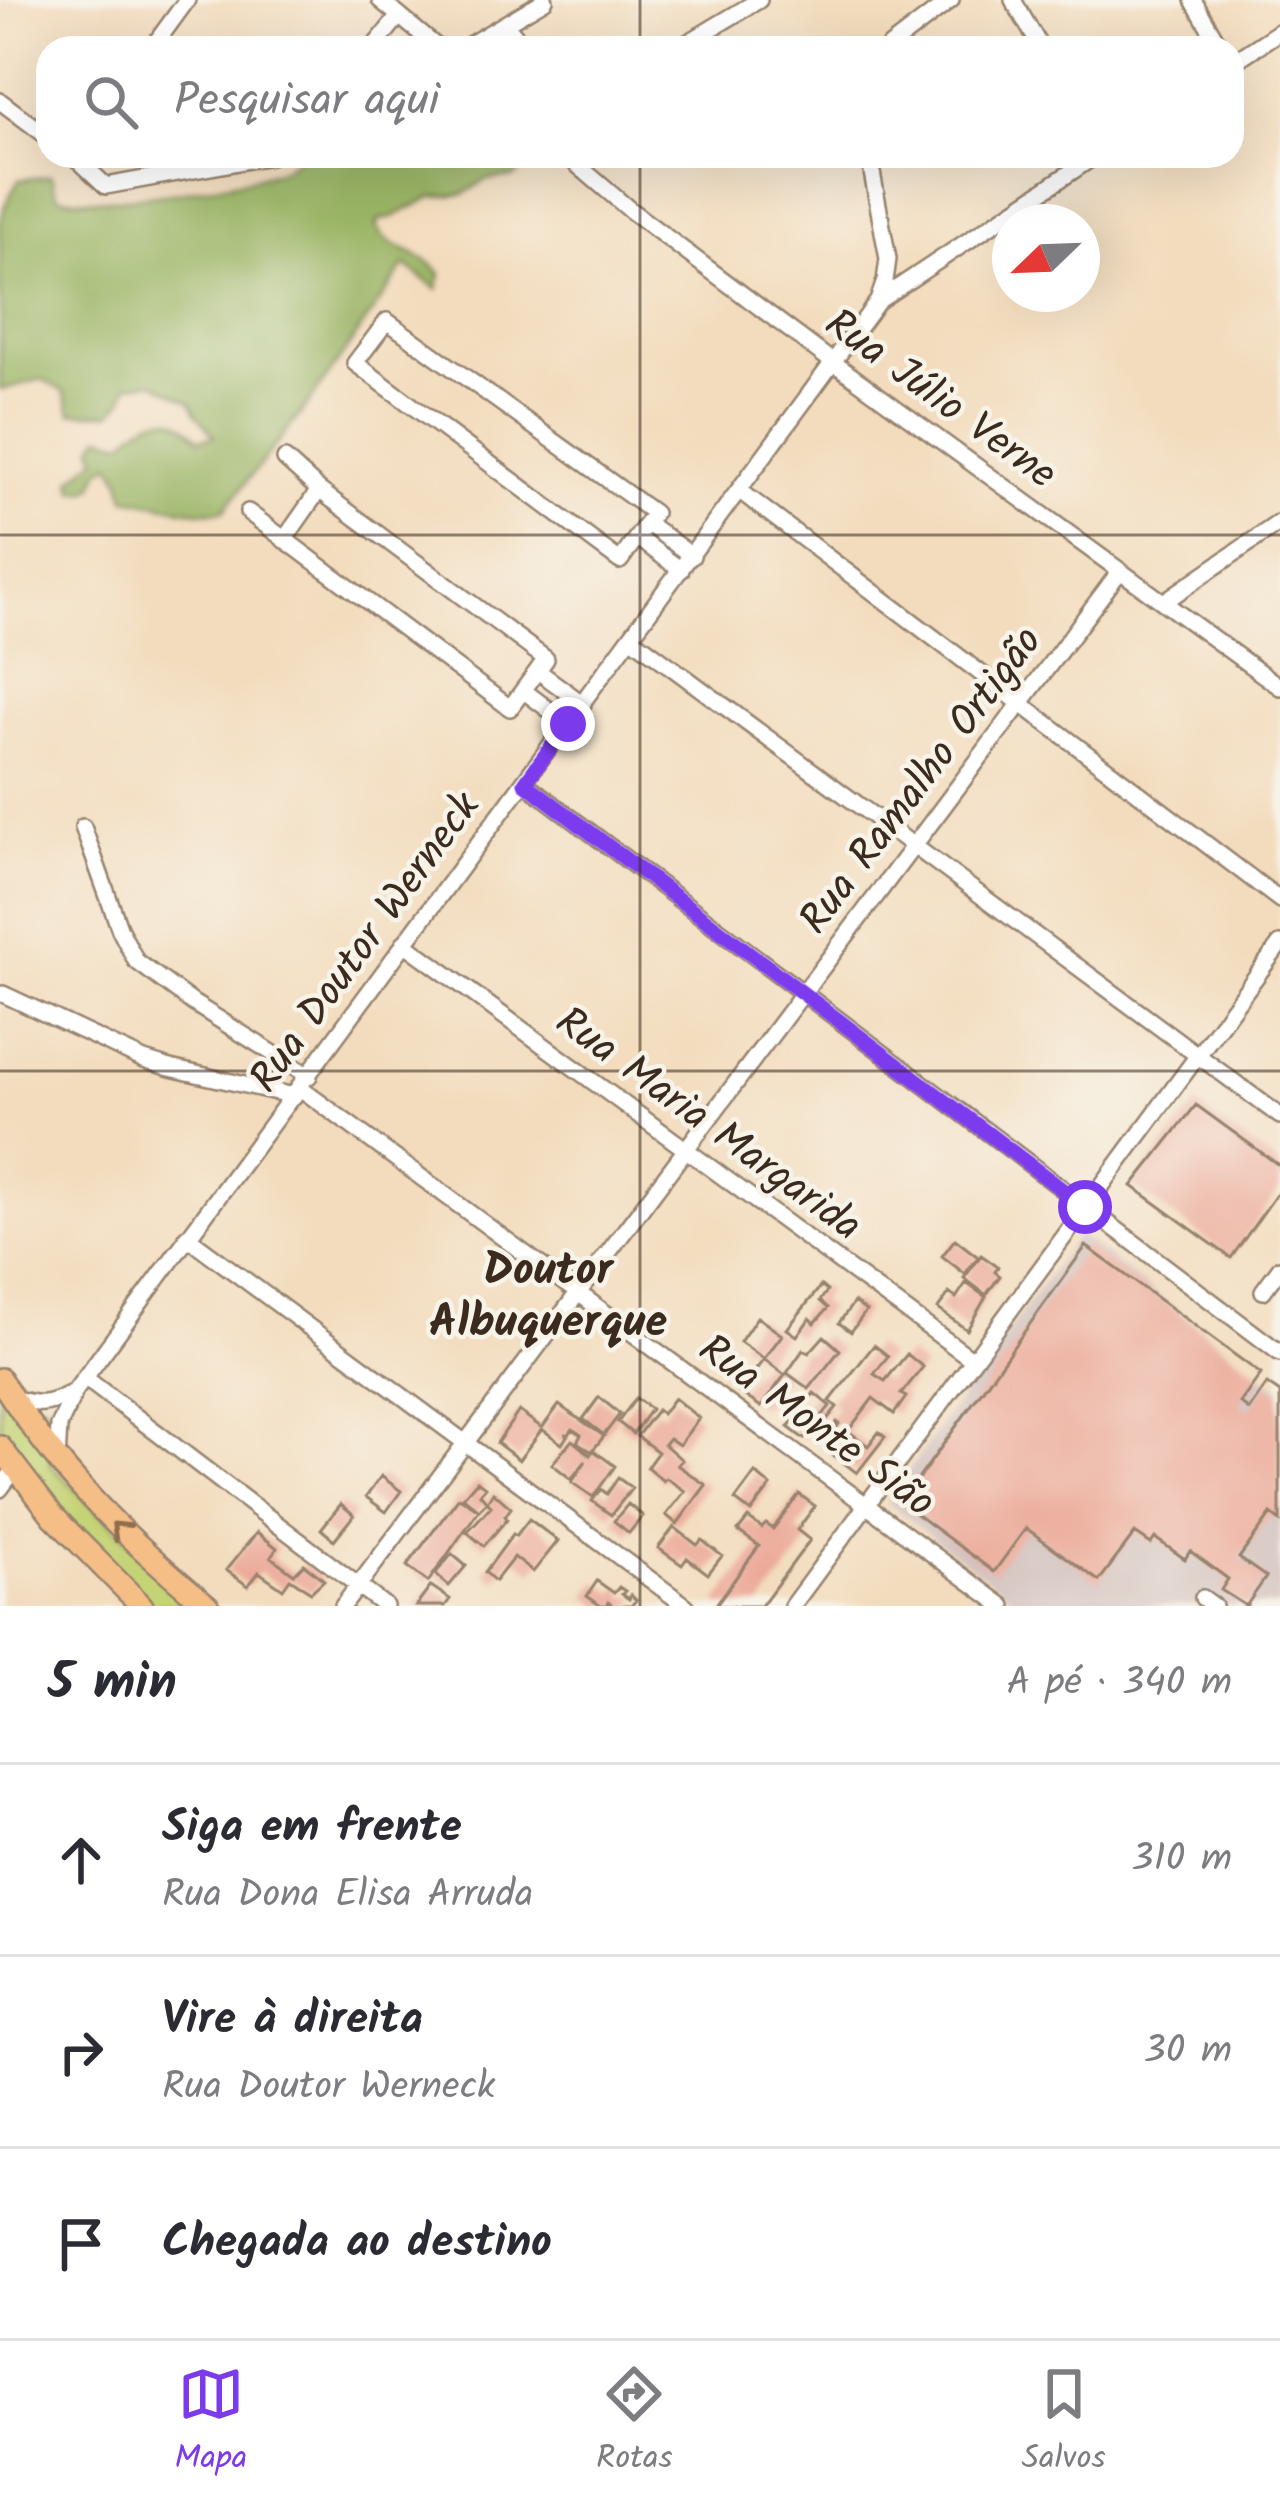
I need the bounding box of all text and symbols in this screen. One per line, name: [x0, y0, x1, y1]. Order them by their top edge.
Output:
search box: [36, 36, 1244, 168]
text: Pesquisar aqui: [174, 66, 440, 138]
icon: search: [78, 69, 144, 135]
north arrow: [992, 204, 1100, 312]
street label: Rua Júlio Verne: [810, 292, 1070, 507]
street label: Rua Ramalho Ortigão: [783, 612, 1060, 950]
route end: [541, 697, 595, 751]
street label: Rua Doutor Werneck: [233, 778, 499, 1108]
street label: Rua Maria Margarida: [540, 990, 875, 1259]
route start: [1058, 1180, 1112, 1234]
district label: Doutor Albuquerque: [429, 1236, 667, 1360]
street label: Rua Monte Sião: [683, 1318, 948, 1536]
one-way arrow: [111, 1522, 133, 1544]
text: 5 min: [48, 1644, 177, 1725]
text: A pé · 340 m: [1006, 1653, 1232, 1715]
text: Siga em frente: [162, 1793, 462, 1865]
icon: ahead: [48, 1827, 114, 1893]
text: 310 m: [1131, 1829, 1232, 1891]
text: Rua Dona Elisa Arruda: [162, 1865, 533, 1927]
text: Vire à direita: [162, 1985, 423, 2057]
icon: right: [48, 2019, 114, 2085]
text: 30 m: [1144, 2021, 1232, 2083]
text: Rua Doutor Werneck: [162, 2057, 495, 2119]
text: Chegada ao destino: [162, 2208, 552, 2280]
icon: arrive: [48, 2211, 114, 2277]
tab: Mapa: [174, 2361, 247, 2486]
tab: Rotas: [596, 2361, 673, 2486]
tab: Salvos: [1022, 2361, 1106, 2486]

